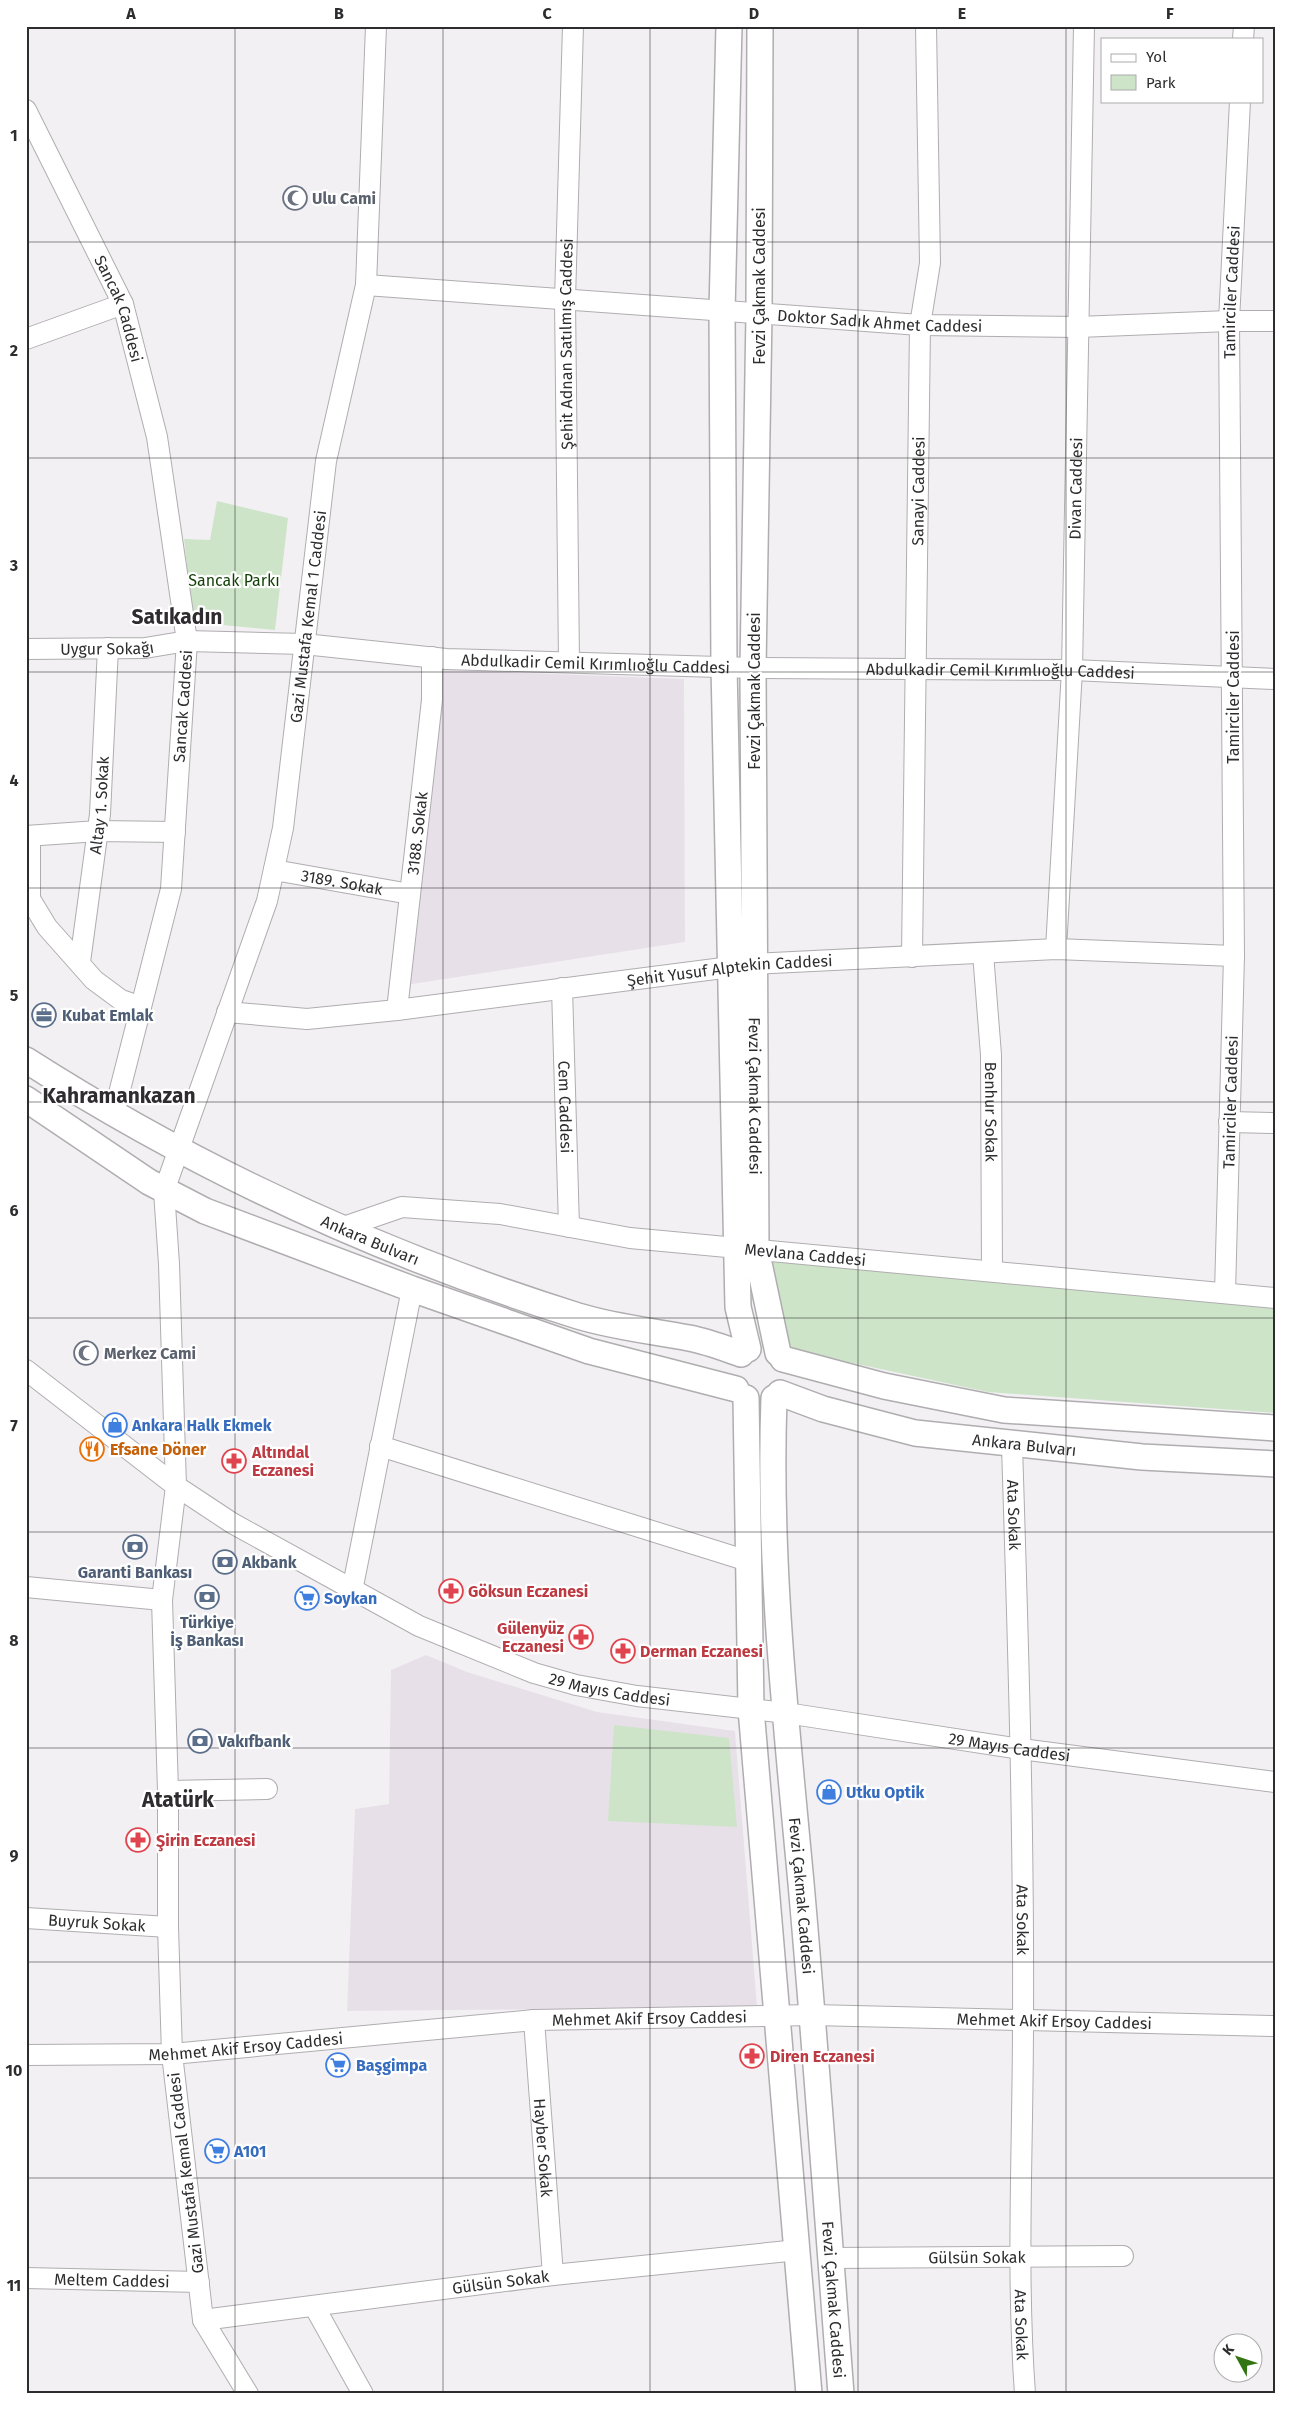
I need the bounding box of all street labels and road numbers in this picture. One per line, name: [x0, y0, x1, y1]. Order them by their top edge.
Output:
street label: Fevzi Çakmak Caddesi: [750, 207, 770, 365]
street label: Tamirciler Caddesi: [1219, 225, 1243, 359]
street label: Şehit Adnan Satılmış Caddesi: [555, 238, 577, 450]
street label: Sancak Caddesi: [91, 252, 147, 364]
street label: Doktor Sadık Ahmet Caddesi: [776, 305, 983, 335]
street label: Sanayi Caddesi: [908, 436, 928, 546]
street label: Divan Caddesi: [1065, 437, 1086, 540]
street label: Gazi Mustafa Kemal 1 Caddesi: [286, 509, 330, 724]
street label: Fevzi Çakmak Caddesi: [745, 612, 765, 770]
street label: Tamirciler Caddesi: [1224, 630, 1243, 764]
street label: Uygur Sokağı: [60, 637, 155, 658]
street label: Sancak Caddesi: [170, 649, 196, 763]
street label: Abdulkadir Cemil Kırımlıoğlu Caddesi: [461, 650, 730, 677]
street label: Abdulkadir Cemil Kırımlıoğlu Caddesi: [866, 659, 1135, 682]
street label: Altay 1. Sokak: [85, 755, 112, 855]
street label: 3188. Sokak: [403, 790, 431, 876]
street label: 3189. Sokak: [300, 865, 385, 899]
street label: Şehit Yusuf Alptekin Caddesi: [626, 951, 833, 991]
street label: Fevzi Çakmak Caddesi: [745, 1017, 765, 1175]
street label: Tamirciler Caddesi: [1219, 1035, 1241, 1169]
street label: Cem Caddesi: [555, 1060, 576, 1154]
street label: Benhur Sokak: [982, 1062, 1001, 1163]
street label: Ankara Bulvarı: [318, 1211, 422, 1269]
street label: Mevlana Caddesi: [744, 1239, 867, 1269]
street label: Ankara Bulvarı: [971, 1430, 1077, 1460]
street label: Ata Sokak: [1004, 1479, 1025, 1551]
street label: 29 Mayıs Caddesi: [547, 1668, 671, 1709]
street label: 29 Mayıs Caddesi: [947, 1729, 1071, 1765]
street label: Fevzi Çakmak Caddesi: [785, 1816, 818, 1975]
street label: Ata Sokak: [1013, 1884, 1033, 1956]
street label: Buyruk Sokak: [47, 1910, 147, 1935]
street label: Mehmet Akif Ersoy Caddesi: [552, 2007, 747, 2029]
street label: Mehmet Akif Ersoy Caddesi: [956, 2009, 1152, 2033]
street label: Mehmet Akif Ersoy Caddesi: [148, 2028, 344, 2064]
street label: Gazi Mustafa Kemal Caddesi: [164, 2071, 208, 2275]
street label: Hayber Sokak: [530, 2098, 557, 2198]
street label: Fevzi Çakmak Caddesi: [819, 2220, 849, 2379]
street label: Gülsün Sokak: [928, 2247, 1027, 2267]
street label: Gülsün Sokak: [451, 2266, 551, 2297]
street label: Meltem Caddesi: [54, 2269, 170, 2291]
street label: Ata Sokak: [1011, 2289, 1032, 2361]

